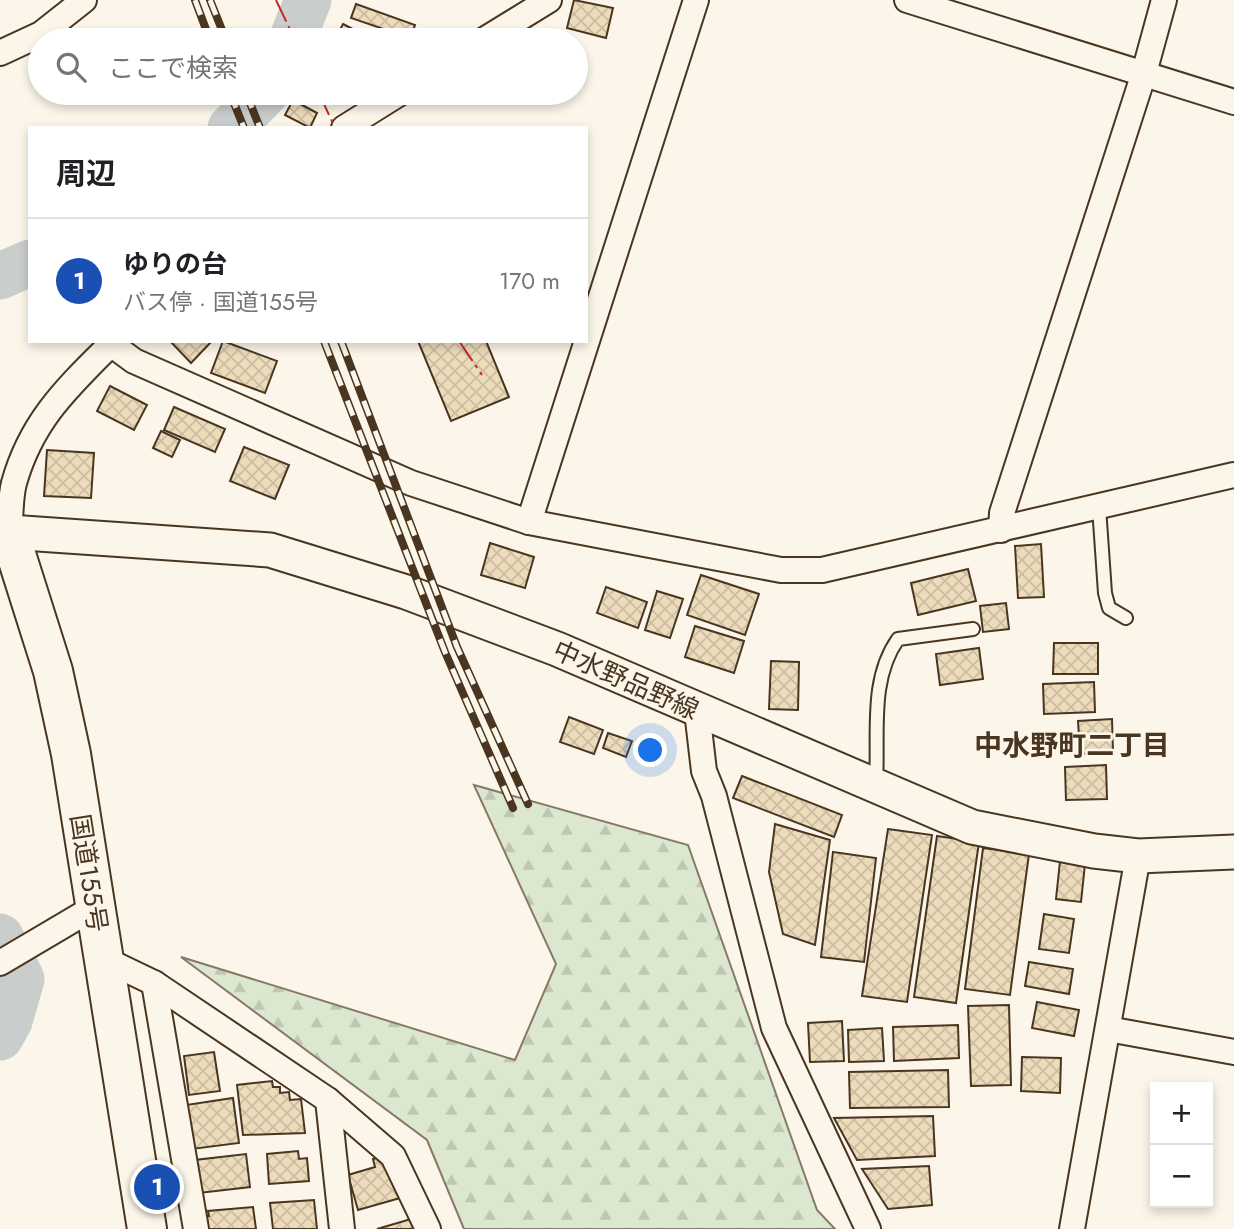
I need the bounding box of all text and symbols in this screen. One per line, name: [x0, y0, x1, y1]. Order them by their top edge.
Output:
search box: [28, 28, 588, 105]
icon: search: [52, 48, 90, 86]
text: ここで検索: [108, 49, 238, 87]
text: 周辺: [56, 152, 116, 195]
text: ゆりの台: [123, 245, 227, 283]
text: 1: [73, 264, 85, 298]
text: 170 m: [499, 264, 560, 298]
text: バス停 · 国道155号: [123, 285, 318, 319]
street label: 中水野品野線: [547, 631, 705, 729]
district label: 中水野町二丁目: [974, 725, 1170, 766]
your location: [633, 733, 667, 767]
street label: 国道155号: [61, 811, 117, 935]
map controls: [1150, 1082, 1213, 1208]
button: +: [1150, 1082, 1213, 1145]
button: −: [1150, 1145, 1213, 1208]
pin: 1: [134, 1161, 180, 1213]

